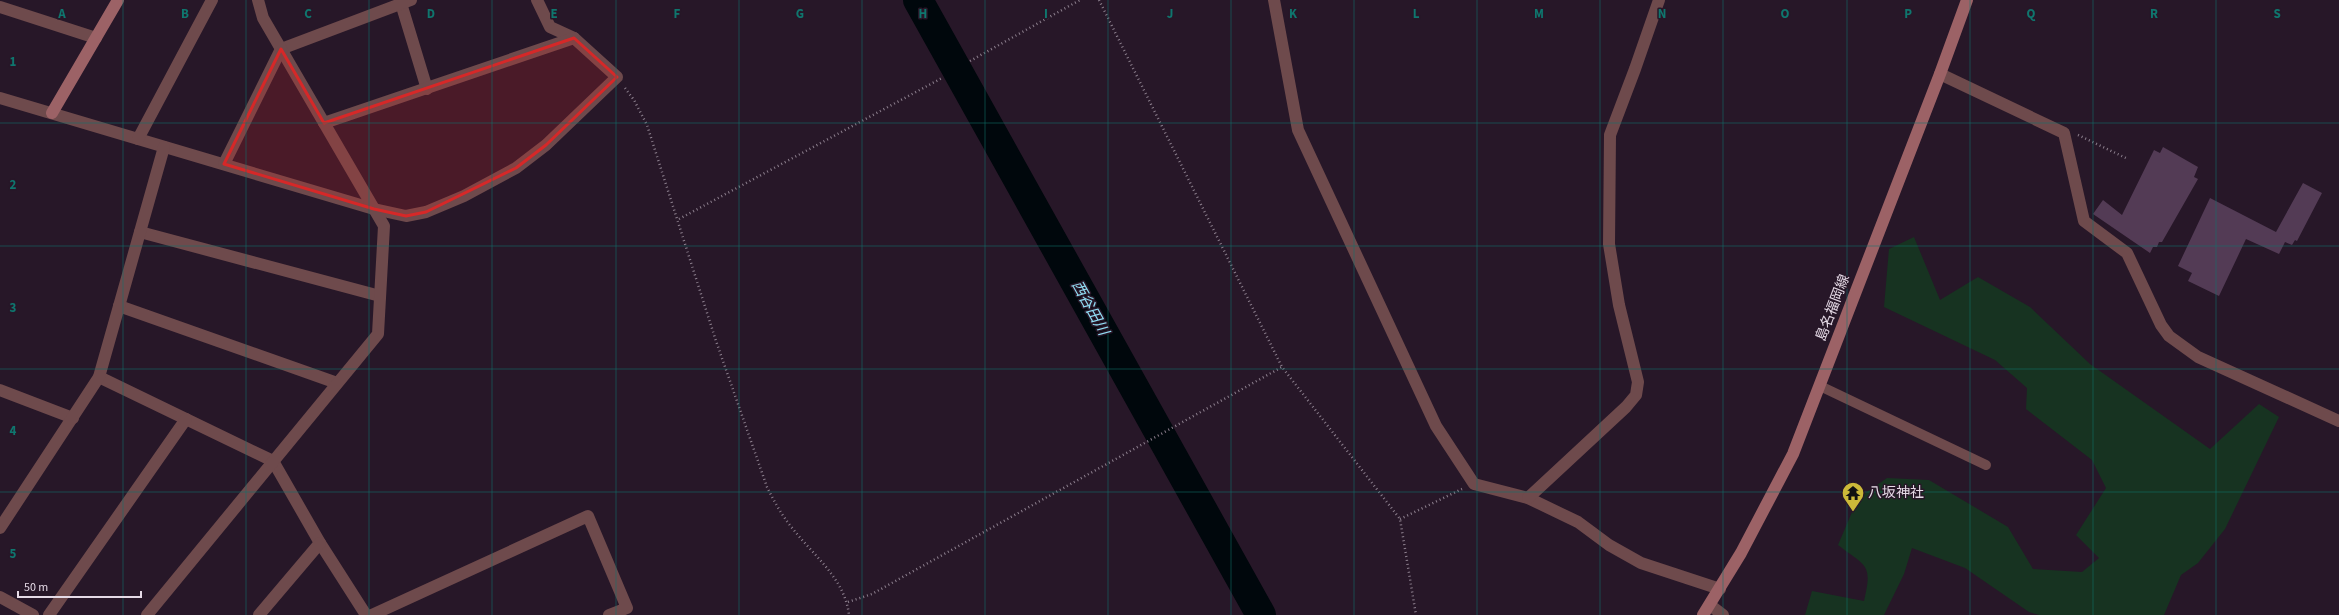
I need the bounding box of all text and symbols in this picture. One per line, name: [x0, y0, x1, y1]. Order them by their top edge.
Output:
text: A: [57, 5, 66, 23]
text: B: [181, 5, 189, 23]
text: C: [304, 5, 312, 23]
text: D: [427, 5, 435, 23]
text: E: [550, 5, 558, 23]
text: F: [674, 5, 681, 23]
text: G: [796, 5, 804, 23]
text: H: [919, 5, 927, 23]
text: I: [1044, 5, 1048, 23]
text: J: [1167, 5, 1173, 23]
text: K: [1289, 5, 1298, 23]
text: L: [1413, 5, 1420, 23]
text: M: [1534, 5, 1544, 23]
text: N: [1658, 5, 1666, 23]
text: O: [1781, 5, 1790, 23]
text: P: [1904, 5, 1912, 23]
text: Q: [2027, 5, 2036, 23]
text: R: [2150, 5, 2158, 23]
text: S: [2273, 5, 2281, 23]
text: 1: [10, 53, 17, 71]
text: 2: [10, 176, 17, 194]
street label: 島名福岡線: [1811, 272, 1855, 344]
water label: 西谷田川: [1066, 277, 1115, 341]
text: 3: [10, 299, 17, 317]
text: 4: [10, 422, 17, 440]
temple icon: 八坂神社: [1840, 480, 1866, 513]
place label: 八坂神社: [1868, 483, 1924, 503]
text: 5: [10, 545, 17, 563]
scale bar: [18, 573, 141, 599]
text: 50 m: [24, 579, 48, 596]

